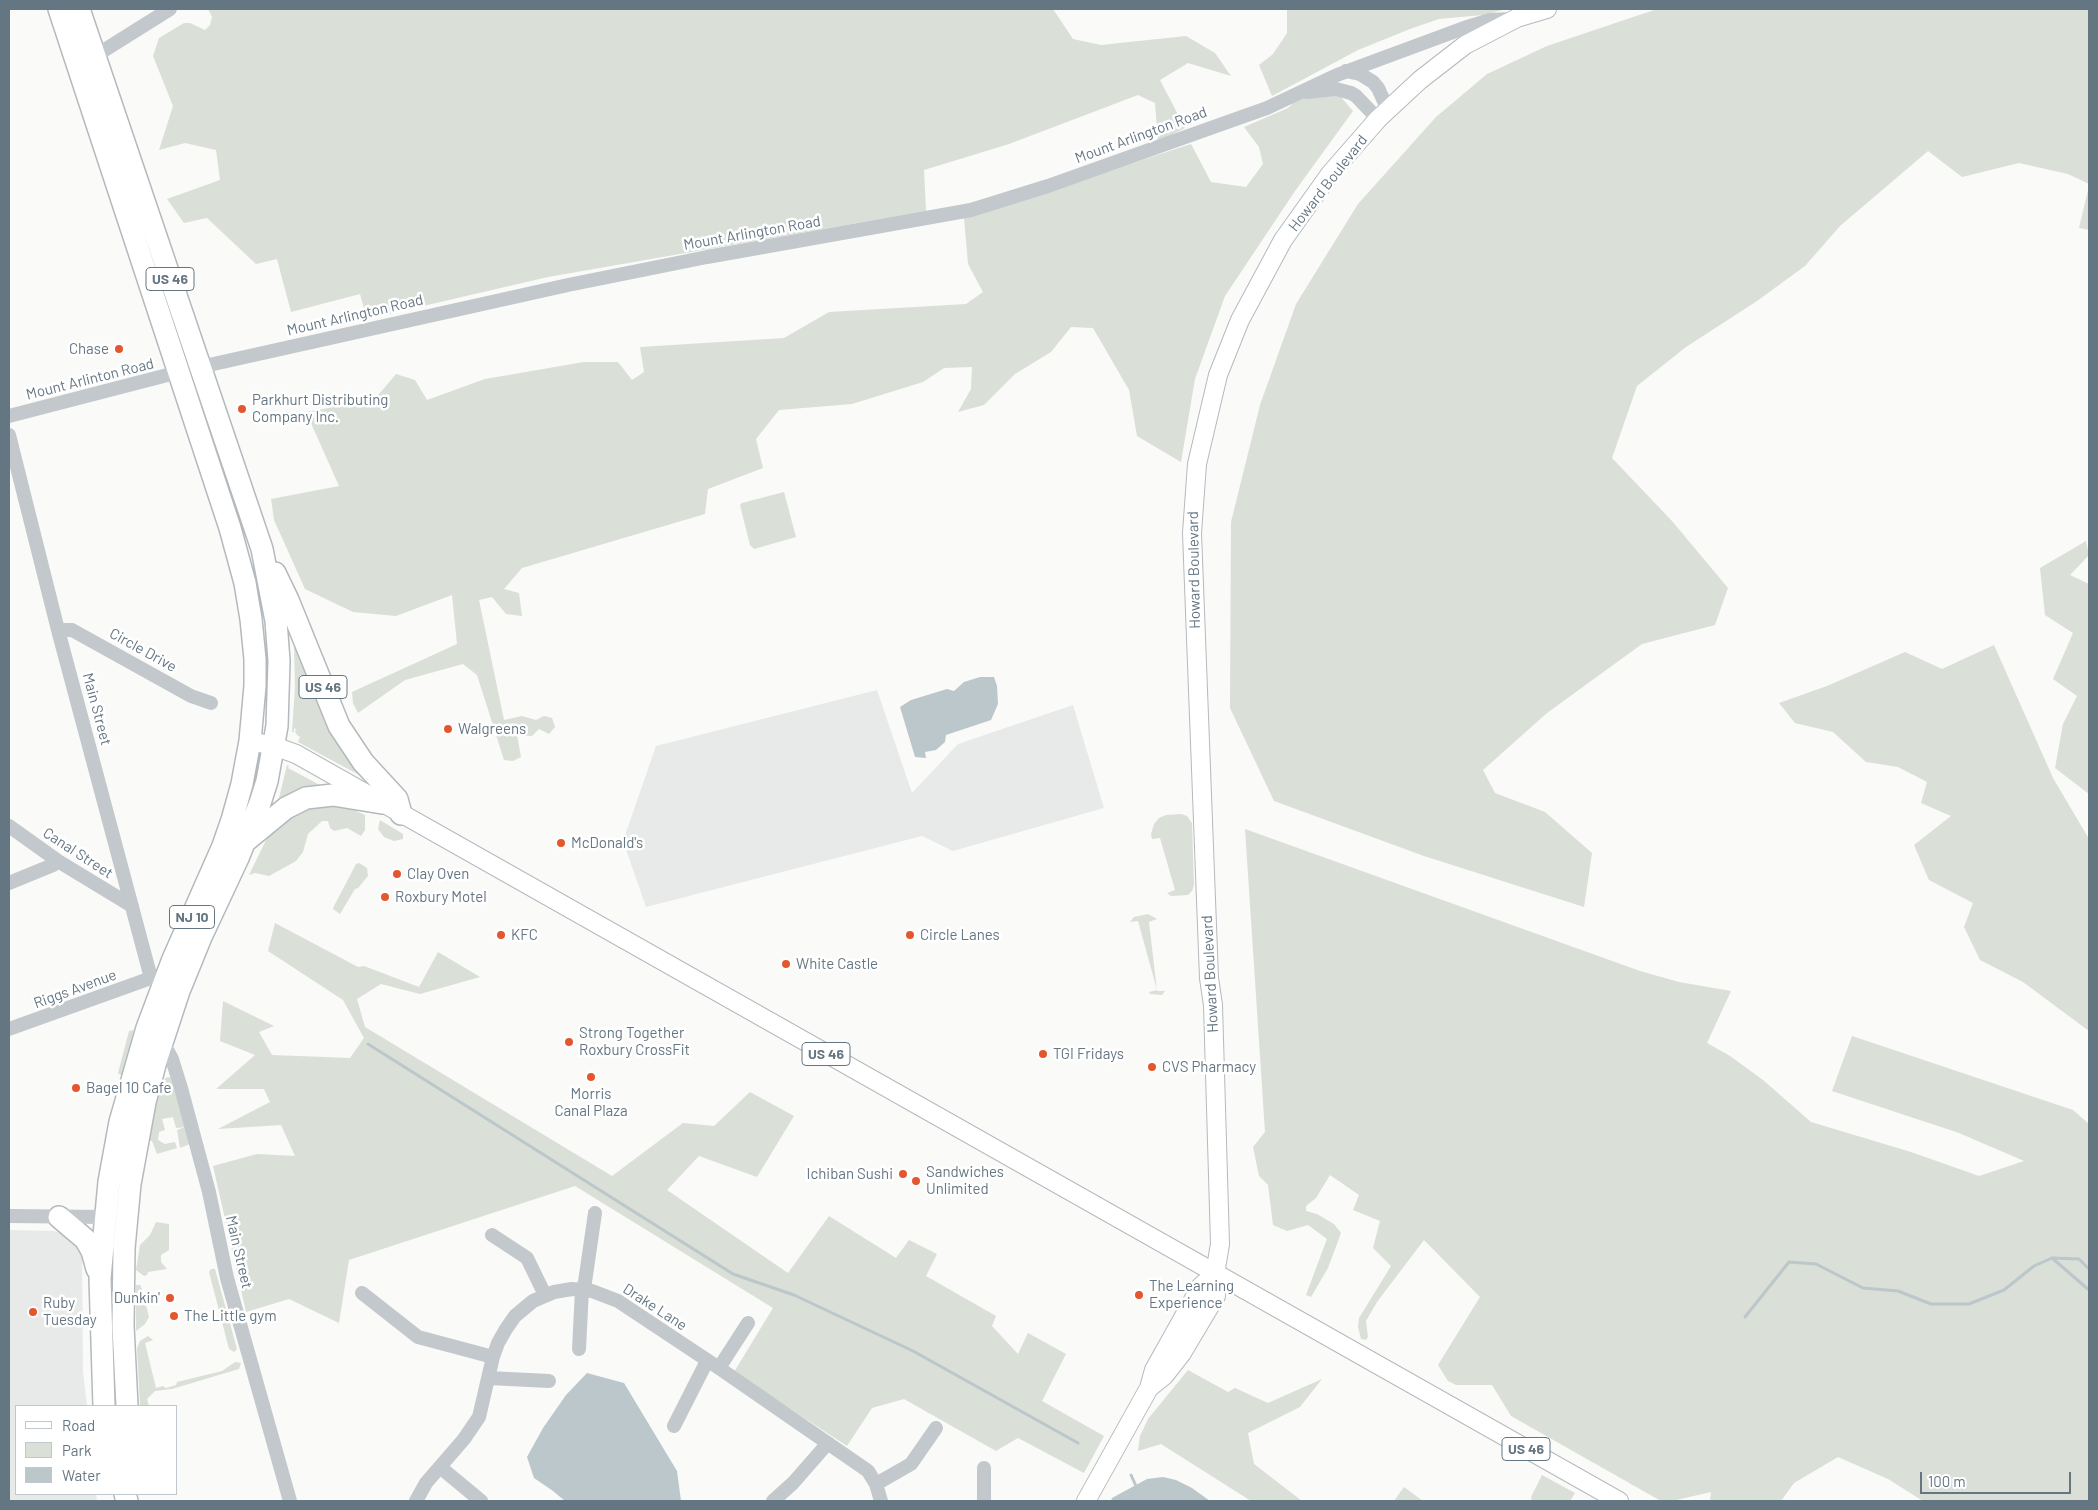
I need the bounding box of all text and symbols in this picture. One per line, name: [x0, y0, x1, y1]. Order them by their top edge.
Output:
street label: Mount Arlington Road: [1073, 103, 1209, 167]
street label: Howard Boulevard: [1285, 131, 1371, 235]
street label: Mount Arlington Road: [682, 212, 822, 254]
road number: US 46: [146, 268, 194, 290]
street label: Mount Arlington Road: [285, 291, 425, 339]
place label: Chase: [69, 340, 109, 358]
marker: Chase: [113, 343, 125, 355]
street label: Mount Arlinton Road: [24, 354, 156, 404]
place label: Parkhurt Distributing Company Inc.: [252, 391, 388, 426]
marker: Parkhurt Distributing Company Inc.: [236, 403, 248, 415]
street label: Howard Boulevard: [1184, 511, 1204, 629]
street label: Circle Drive: [106, 624, 180, 676]
street label: Main Street: [79, 671, 115, 747]
road number: US 46: [299, 676, 347, 699]
place label: Walgreens: [458, 720, 526, 738]
marker: Walgreens: [442, 723, 454, 735]
street label: Canal Street: [40, 824, 116, 882]
place label: McDonald's: [571, 834, 643, 852]
marker: McDonald's: [555, 837, 567, 849]
place label: Clay Oven: [407, 865, 469, 883]
marker: Clay Oven: [391, 868, 403, 880]
place label: Roxbury Motel: [395, 888, 487, 906]
marker: Roxbury Motel: [379, 891, 391, 903]
road number: NJ 10: [170, 906, 214, 929]
street label: Howard Boulevard: [1198, 915, 1222, 1033]
place label: KFC: [511, 926, 538, 944]
place label: Circle Lanes: [920, 926, 1000, 944]
marker: KFC: [495, 929, 507, 941]
marker: Circle Lanes: [904, 929, 916, 941]
place label: White Castle: [796, 955, 878, 973]
marker: White Castle: [780, 958, 792, 970]
street label: Riggs Avenue: [31, 966, 119, 1012]
place label: Strong Together Roxbury CrossFit: [579, 1024, 690, 1059]
marker: Strong Together Roxbury CrossFit: [563, 1036, 575, 1048]
road number: US 46: [802, 1042, 850, 1066]
place label: TGI Fridays: [1053, 1045, 1124, 1063]
marker: TGI Fridays: [1037, 1048, 1049, 1060]
place label: CVS Pharmacy: [1162, 1058, 1256, 1076]
marker: CVS Pharmacy: [1146, 1061, 1158, 1073]
marker: Morris Canal Plaza: [585, 1071, 597, 1083]
place label: Bagel 10 Cafe: [86, 1079, 171, 1097]
marker: Bagel 10 Cafe: [70, 1082, 82, 1094]
place label: Morris Canal Plaza: [554, 1085, 628, 1120]
place label: Sandwiches Unlimited: [926, 1163, 1004, 1198]
place label: Ichiban Sushi: [807, 1165, 893, 1183]
marker: Ichiban Sushi: [897, 1168, 909, 1180]
marker: Sandwiches Unlimited: [910, 1175, 922, 1187]
street label: Main Street: [222, 1214, 256, 1290]
place label: The Learning Experience: [1149, 1277, 1234, 1312]
street label: Drake Lane: [620, 1280, 690, 1334]
place label: Dunkin': [114, 1289, 160, 1307]
marker: The Learning Experience: [1133, 1289, 1145, 1301]
marker: Dunkin': [164, 1292, 176, 1304]
place label: Ruby Tuesday: [43, 1294, 97, 1329]
marker: Ruby Tuesday: [27, 1306, 39, 1318]
place label: The Little gym: [184, 1307, 277, 1325]
marker: The Little gym: [168, 1310, 180, 1322]
legend: [15, 1405, 178, 1495]
text: Road: [62, 1416, 95, 1434]
road number: US 46: [1502, 1438, 1550, 1460]
text: Park: [62, 1441, 91, 1459]
scale bar: [1923, 1462, 2074, 1494]
text: Water: [62, 1466, 101, 1484]
text: 100 m: [1928, 1472, 1966, 1490]

